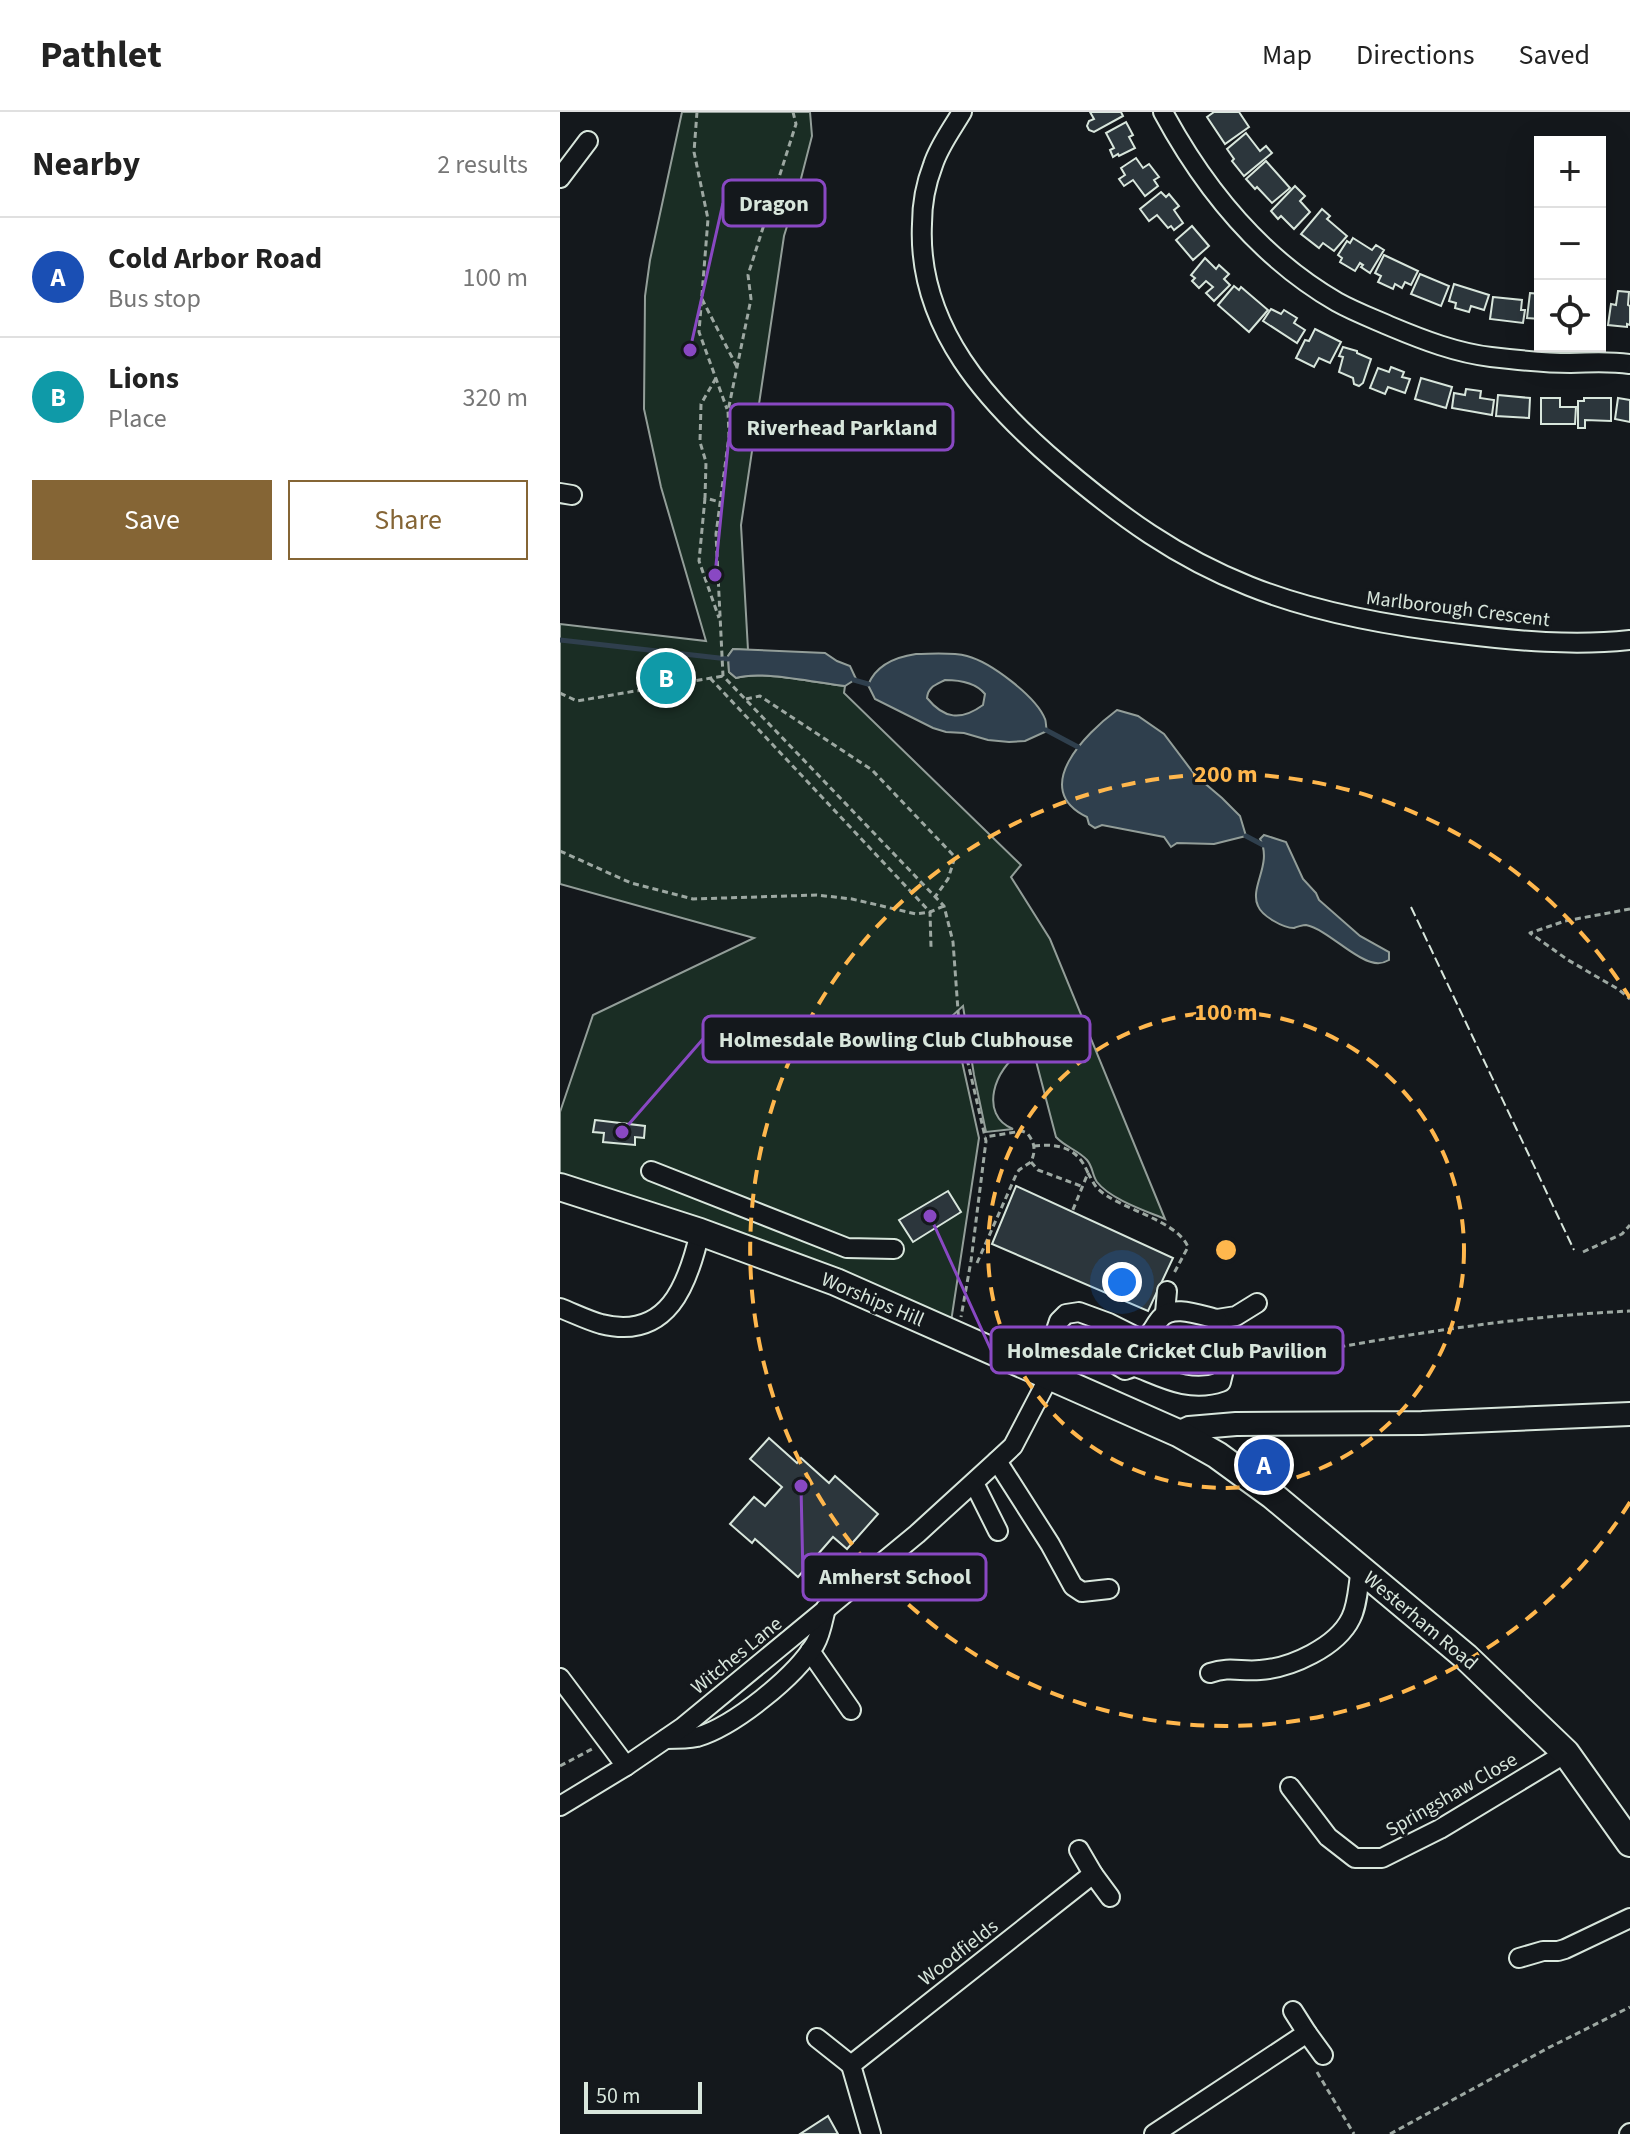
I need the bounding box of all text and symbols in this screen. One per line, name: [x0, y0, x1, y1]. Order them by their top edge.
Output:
text: Pathlet: [40, 28, 162, 82]
text: Map: [1262, 35, 1312, 75]
text: Directions: [1356, 35, 1475, 75]
text: Saved: [1519, 35, 1590, 75]
map controls: [1534, 136, 1606, 352]
button: +: [1534, 136, 1606, 208]
text: Nearby: [32, 140, 140, 189]
text: 2 results: [437, 146, 528, 183]
callout: Dragon: [723, 180, 825, 226]
text: Dragon: [739, 188, 809, 220]
button: −: [1534, 208, 1606, 280]
text: Cold Arbor Road: [108, 237, 322, 280]
text: A: [51, 259, 65, 296]
text: 100 m: [462, 259, 528, 296]
text: Bus stop: [108, 280, 201, 317]
button: locate: [1534, 280, 1606, 352]
text: Lions: [108, 357, 179, 400]
text: B: [50, 379, 66, 416]
text: 320 m: [462, 379, 528, 416]
text: Place: [108, 400, 167, 437]
callout: Riverhead Parkland: [730, 404, 953, 450]
text: Riverhead Parkland: [746, 412, 938, 444]
button: Save: [32, 480, 272, 560]
button: Share: [288, 480, 528, 560]
street label: Marlborough Crescent: [1364, 584, 1552, 634]
pin: B: [640, 648, 692, 708]
text: 200 m: [1194, 757, 1258, 792]
text: 100 m: [1194, 995, 1258, 1030]
callout: Holmesdale Bowling Club Clubhouse: [703, 1016, 1090, 1062]
text: Holmesdale Bowling Club Clubhouse: [719, 1024, 1073, 1056]
centre of rings: [1212, 1236, 1240, 1264]
your location: [1102, 1262, 1142, 1302]
street label: Worships Hill: [817, 1266, 928, 1334]
callout: Holmesdale Cricket Club Pavilion: [991, 1327, 1343, 1373]
text: Holmesdale Cricket Club Pavilion: [1007, 1335, 1327, 1367]
pin: A: [1238, 1435, 1290, 1495]
callout: Amherst School: [803, 1554, 986, 1600]
text: Amherst School: [818, 1561, 972, 1593]
street label: Westerham Road: [1357, 1565, 1484, 1677]
street label: Witches Lane: [685, 1610, 788, 1701]
street label: Springshaw Close: [1380, 1746, 1523, 1844]
street label: Woodfields: [913, 1913, 1004, 1993]
scale bar: [584, 2078, 702, 2114]
text: 50 m: [596, 2080, 641, 2112]

